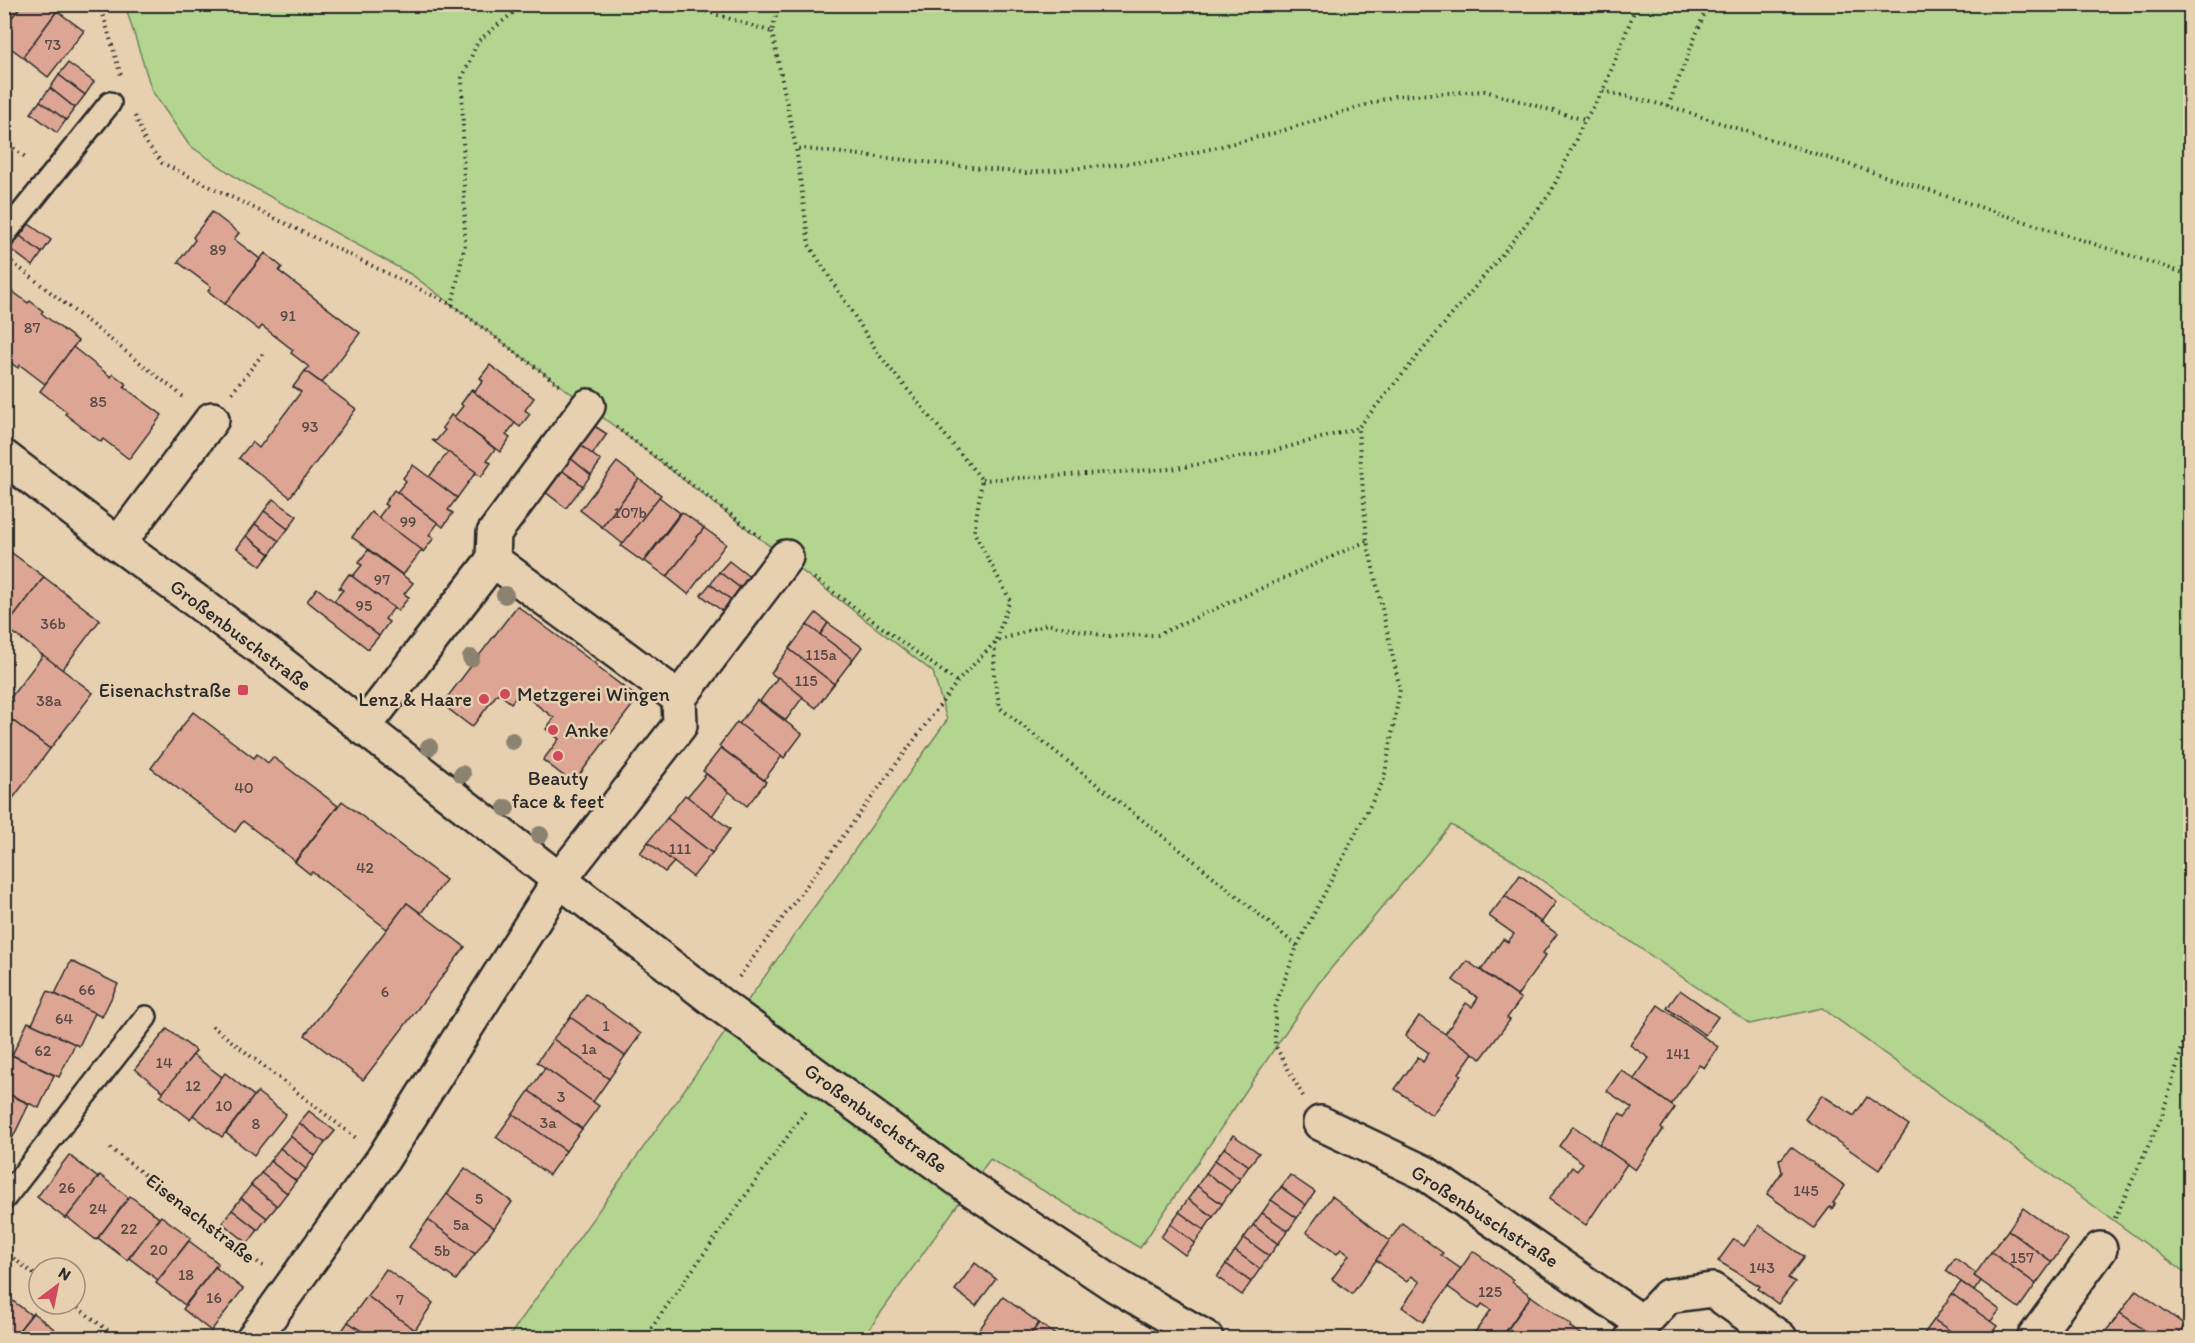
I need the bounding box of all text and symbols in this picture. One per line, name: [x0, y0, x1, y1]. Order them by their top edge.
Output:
house number: 73: [45, 35, 62, 54]
house number: 89: [209, 240, 227, 259]
house number: 91: [280, 306, 296, 325]
house number: 87: [24, 318, 40, 337]
house number: 85: [89, 392, 107, 411]
house number: 93: [301, 417, 319, 436]
house number: 107b: [613, 503, 647, 522]
house number: 99: [400, 512, 416, 531]
house number: 97: [374, 570, 390, 589]
street label: Großenbuschstraße: [165, 574, 317, 696]
house number: 95: [356, 596, 372, 615]
house number: 36b: [40, 614, 66, 633]
house number: 115a: [805, 645, 837, 664]
house number: 115: [794, 671, 818, 690]
place label: Eisenachstraße: [99, 678, 231, 702]
place label: Metzgerei Wingen: [517, 682, 670, 706]
marker: Eisenachstraße: [236, 683, 250, 697]
place label: Lenz & Haare: [358, 687, 472, 711]
marker: Metzgerei Wingen: [498, 687, 512, 701]
house number: 38a: [36, 691, 63, 710]
marker: Lenz & Haare: [477, 692, 491, 706]
place label: Anke: [565, 718, 609, 742]
marker: Anke: [546, 723, 560, 737]
marker: Beauty face & feet: [551, 749, 565, 763]
place label: Beauty face & feet: [512, 766, 604, 813]
house number: 40: [234, 778, 254, 797]
house number: 111: [669, 839, 692, 858]
house number: 42: [356, 858, 375, 877]
house number: 66: [79, 980, 95, 999]
house number: 6: [381, 982, 389, 1001]
house number: 64: [55, 1009, 73, 1028]
house number: 1: [602, 1016, 610, 1035]
house number: 1a: [581, 1039, 598, 1058]
house number: 62: [35, 1041, 52, 1060]
house number: 141: [1666, 1044, 1691, 1063]
house number: 14: [155, 1053, 173, 1072]
street label: Großenbuschstraße: [800, 1058, 952, 1178]
house number: 12: [185, 1076, 202, 1095]
house number: 3: [557, 1087, 566, 1106]
house number: 10: [215, 1096, 233, 1115]
house number: 3a: [539, 1113, 557, 1132]
house number: 8: [252, 1114, 261, 1133]
street label: Großenbuschstraße: [1407, 1159, 1563, 1273]
street label: Eisenachstraße: [141, 1168, 261, 1268]
house number: 26: [59, 1178, 75, 1197]
house number: 145: [1793, 1181, 1819, 1200]
house number: 5: [475, 1189, 483, 1208]
house number: 24: [89, 1199, 107, 1218]
house number: 5a: [453, 1215, 470, 1234]
house number: 22: [121, 1219, 138, 1238]
house number: 20: [150, 1240, 168, 1259]
house number: 5b: [434, 1241, 450, 1260]
house number: 157: [2010, 1248, 2034, 1267]
north arrow: [27, 1256, 87, 1316]
house number: 143: [1749, 1258, 1775, 1277]
text: N: [55, 1263, 74, 1285]
house number: 18: [178, 1265, 194, 1284]
house number: 125: [1478, 1282, 1502, 1301]
house number: 16: [206, 1288, 222, 1307]
house number: 7: [396, 1290, 404, 1309]

